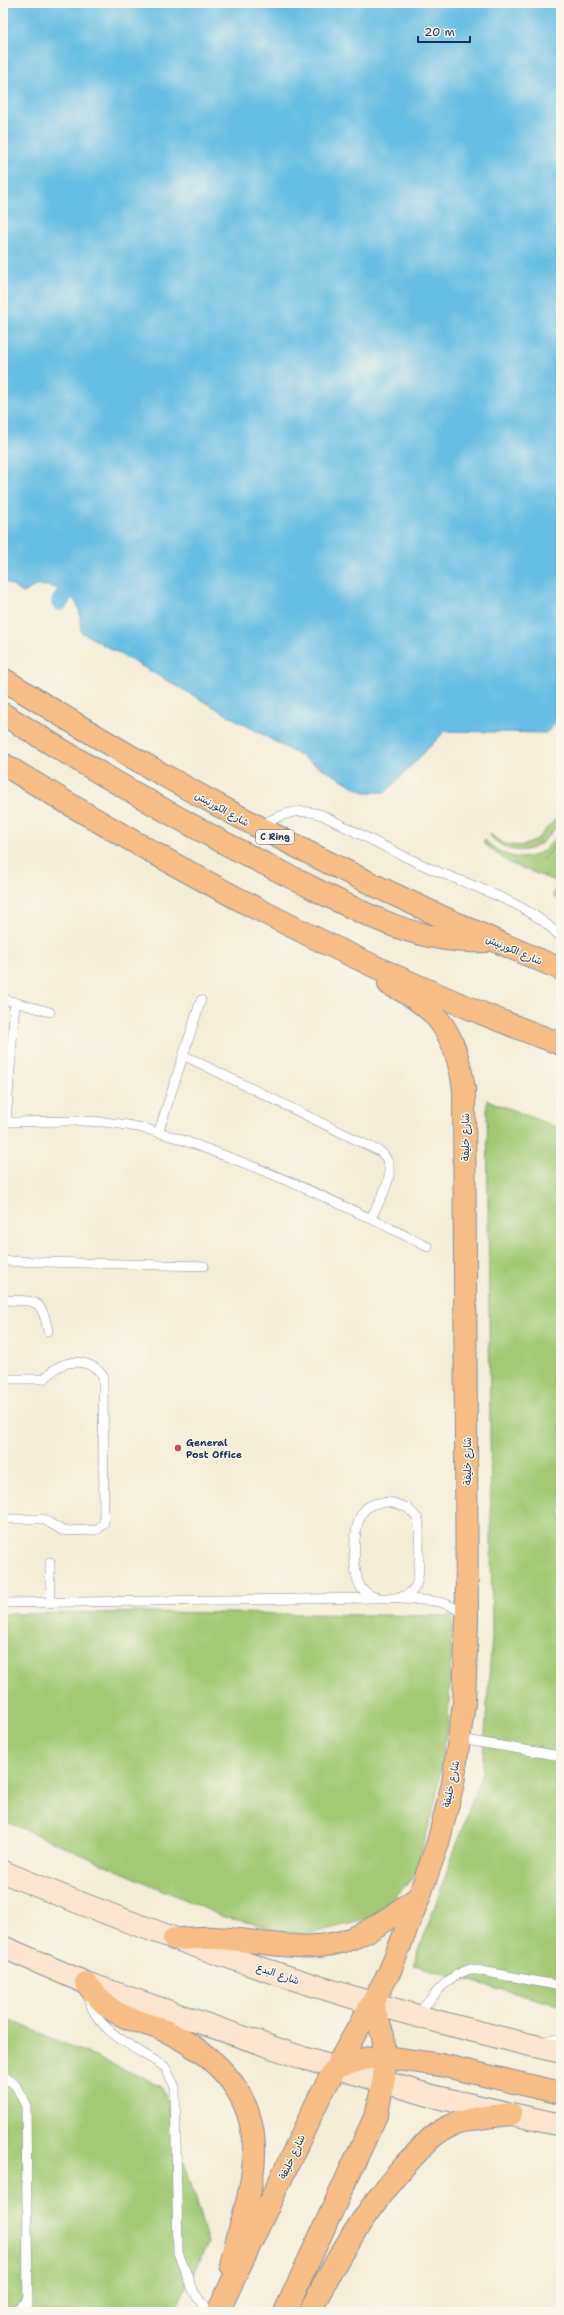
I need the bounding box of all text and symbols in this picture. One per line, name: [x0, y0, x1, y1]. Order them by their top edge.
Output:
scale bar: [418, 18, 470, 44]
text: 20 m: [424, 24, 455, 40]
street label: شارع الكورنيش: [192, 789, 252, 830]
road number: C Ring: [256, 830, 294, 844]
street label: شارع الكورنيش: [483, 932, 544, 969]
street label: شارع خليفة: [459, 1113, 473, 1161]
place label: General Post Office: [186, 1436, 242, 1461]
street label: شارع خليفة: [461, 1437, 475, 1485]
marker: General Post Office: [173, 1443, 183, 1453]
street label: شارع خليفة: [440, 1759, 463, 1809]
street label: شارع البدع: [255, 1961, 301, 1988]
street label: شارع خليفة: [276, 2132, 309, 2182]

